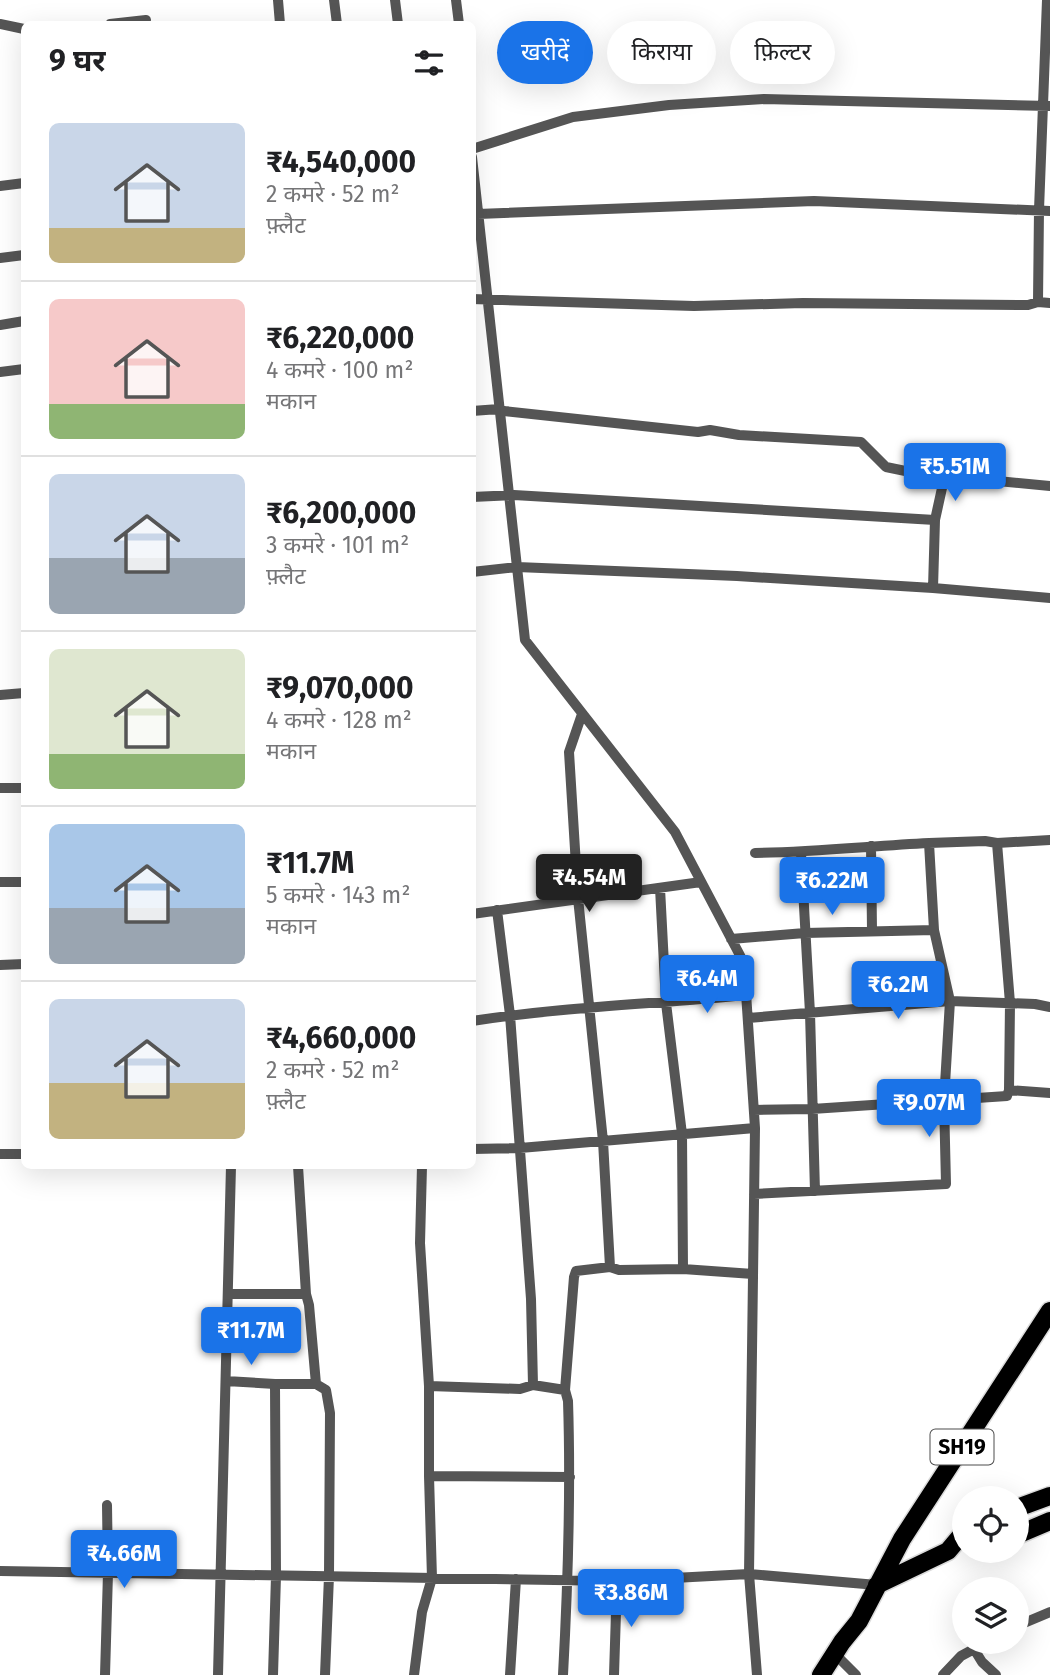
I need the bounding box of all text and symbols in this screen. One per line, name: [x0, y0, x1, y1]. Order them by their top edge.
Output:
chip: खरीदें: [497, 21, 593, 84]
chip: किराया: [607, 21, 716, 84]
chip: फ़िल्टर: [730, 21, 835, 84]
text: 9 घर: [49, 43, 106, 79]
icon: filters: [410, 44, 448, 82]
text: ₹4,540,000: [266, 144, 416, 180]
icon: home: [105, 151, 189, 235]
text: 2 कमरे · 52 m²: [266, 180, 400, 208]
text: फ़्लैट: [266, 211, 306, 239]
text: ₹6,220,000: [266, 320, 414, 356]
icon: home: [105, 327, 189, 411]
text: 4 कमरे · 100 m²: [266, 356, 413, 384]
text: मकान: [266, 387, 316, 415]
pin: ₹5.51M: [898, 444, 1012, 503]
text: ₹5.51M: [920, 452, 990, 480]
text: ₹6,200,000: [266, 495, 416, 531]
icon: home: [105, 502, 189, 586]
text: 3 कमरे · 101 m²: [266, 531, 409, 559]
text: फ़्लैट: [266, 562, 306, 590]
text: ₹9,070,000: [266, 670, 413, 706]
icon: home: [105, 677, 189, 761]
text: 4 कमरे · 128 m²: [266, 706, 412, 734]
text: मकान: [266, 737, 316, 765]
text: ₹11.7M: [266, 845, 354, 881]
icon: home: [105, 852, 189, 936]
pin: ₹4.54M: [532, 855, 646, 914]
pin: ₹6.22M: [775, 858, 889, 917]
text: ₹4.54M: [552, 863, 626, 891]
text: ₹6.22M: [796, 866, 868, 894]
text: 5 कमरे · 143 m²: [266, 881, 410, 909]
text: मकान: [266, 912, 316, 940]
pin: ₹6.4M: [658, 956, 756, 1015]
pin: ₹6.2M: [849, 962, 947, 1021]
text: ₹6.4M: [676, 964, 738, 992]
text: ₹6.2M: [868, 970, 928, 998]
text: ₹4,660,000: [266, 1020, 416, 1056]
icon: home: [105, 1027, 189, 1111]
text: 2 कमरे · 52 m²: [266, 1056, 400, 1084]
pin: ₹9.07M: [872, 1080, 986, 1139]
text: फ़्लैट: [266, 1087, 306, 1115]
text: ₹9.07M: [893, 1088, 965, 1116]
pin: ₹11.7M: [194, 1308, 308, 1367]
text: ₹11.7M: [217, 1316, 285, 1344]
road number: SH19: [930, 1430, 993, 1464]
map controls: [952, 1486, 1029, 1654]
button: locate: [952, 1486, 1029, 1563]
pin: ₹4.66M: [67, 1530, 181, 1590]
text: ₹4.66M: [87, 1539, 161, 1567]
pin: ₹3.86M: [574, 1570, 688, 1629]
button: layers: [952, 1577, 1029, 1654]
text: ₹3.86M: [594, 1578, 668, 1606]

